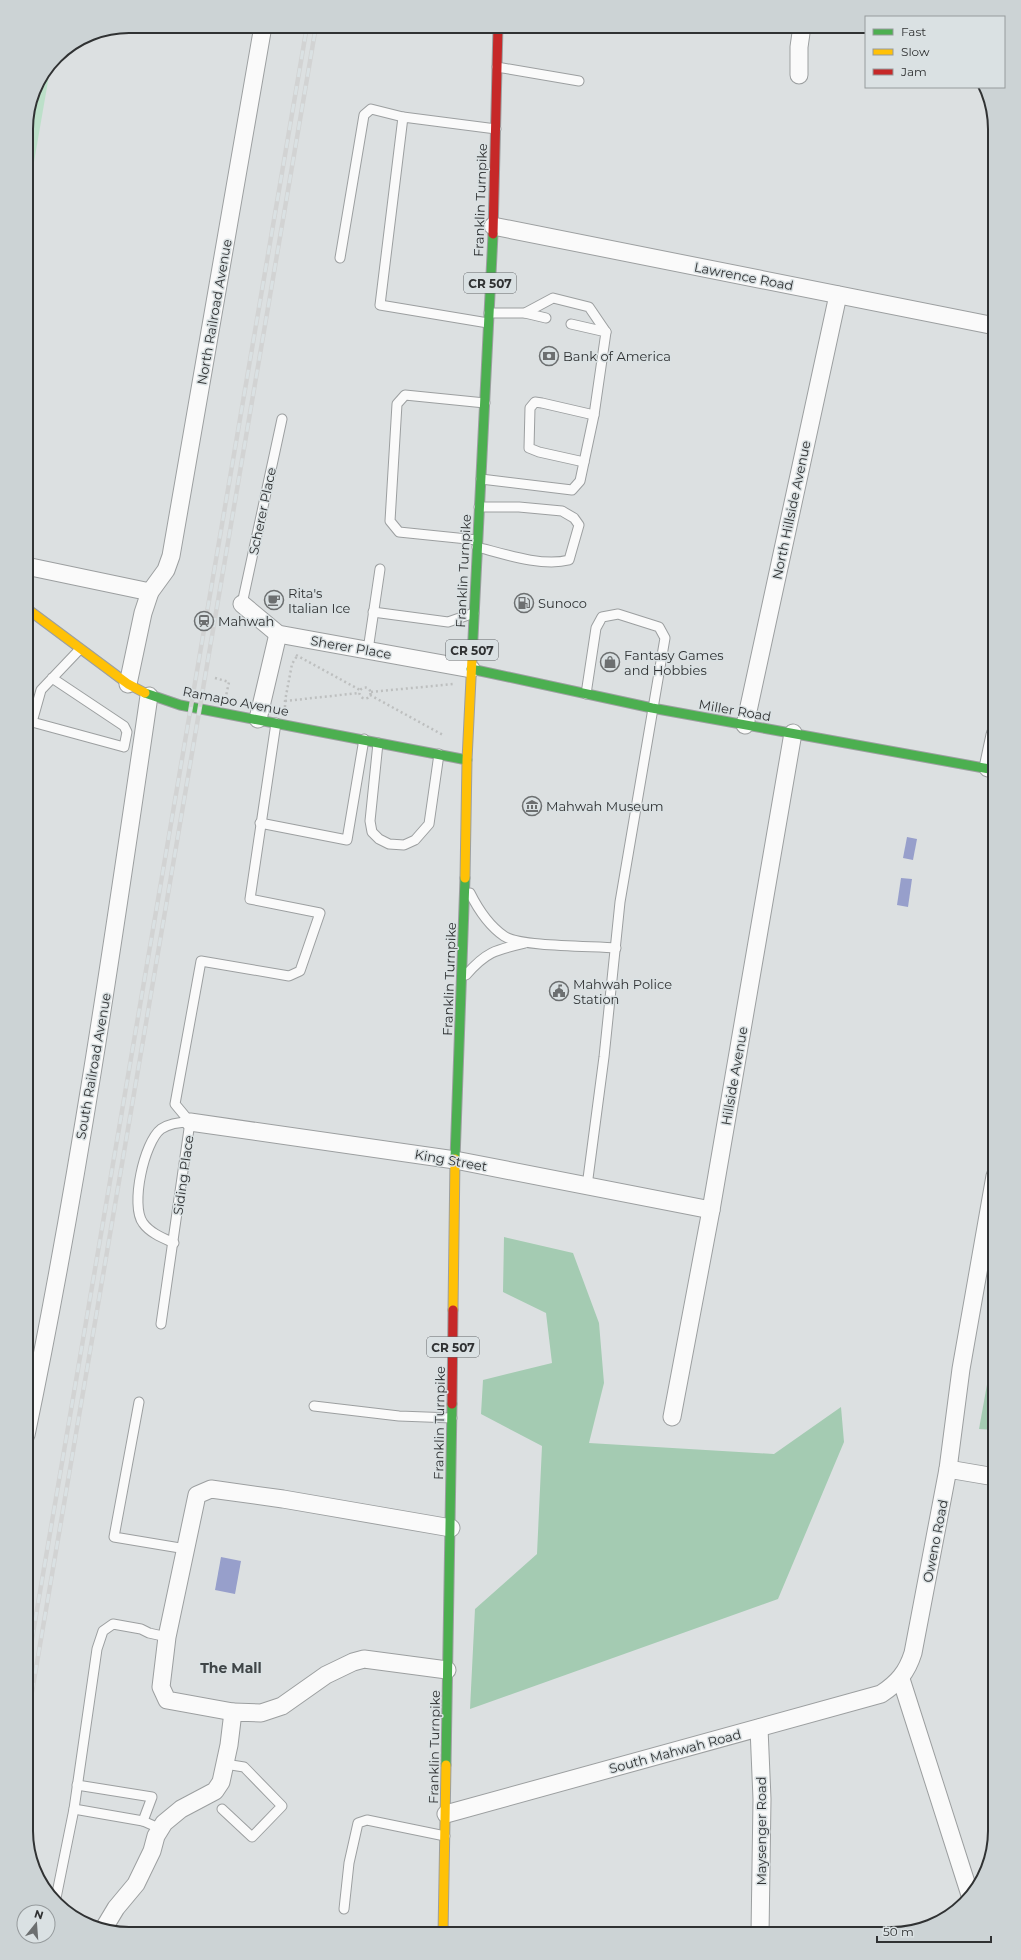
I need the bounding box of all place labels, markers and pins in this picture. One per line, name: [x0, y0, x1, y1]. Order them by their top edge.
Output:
bank icon: Bank of America: [538, 345, 560, 367]
place label: Bank of America: [563, 348, 671, 364]
place label: Rita's Italian Ice: [288, 585, 351, 616]
cafe icon: Rita's Italian Ice: [263, 589, 285, 611]
fuel station icon: Sunoco: [513, 592, 535, 614]
place label: Sunoco: [538, 595, 587, 611]
station icon: Mahwah: [193, 610, 215, 632]
place label: Mahwah: [218, 613, 274, 629]
place label: Fantasy Games and Hobbies: [624, 647, 724, 678]
shop icon: Fantasy Games and Hobbies: [599, 651, 621, 673]
museum icon: Mahwah Museum: [521, 795, 543, 817]
place label: Mahwah Museum: [546, 798, 664, 814]
place label: Mahwah Police Station: [573, 976, 672, 1007]
public building icon: Mahwah Police Station: [548, 980, 570, 1002]

